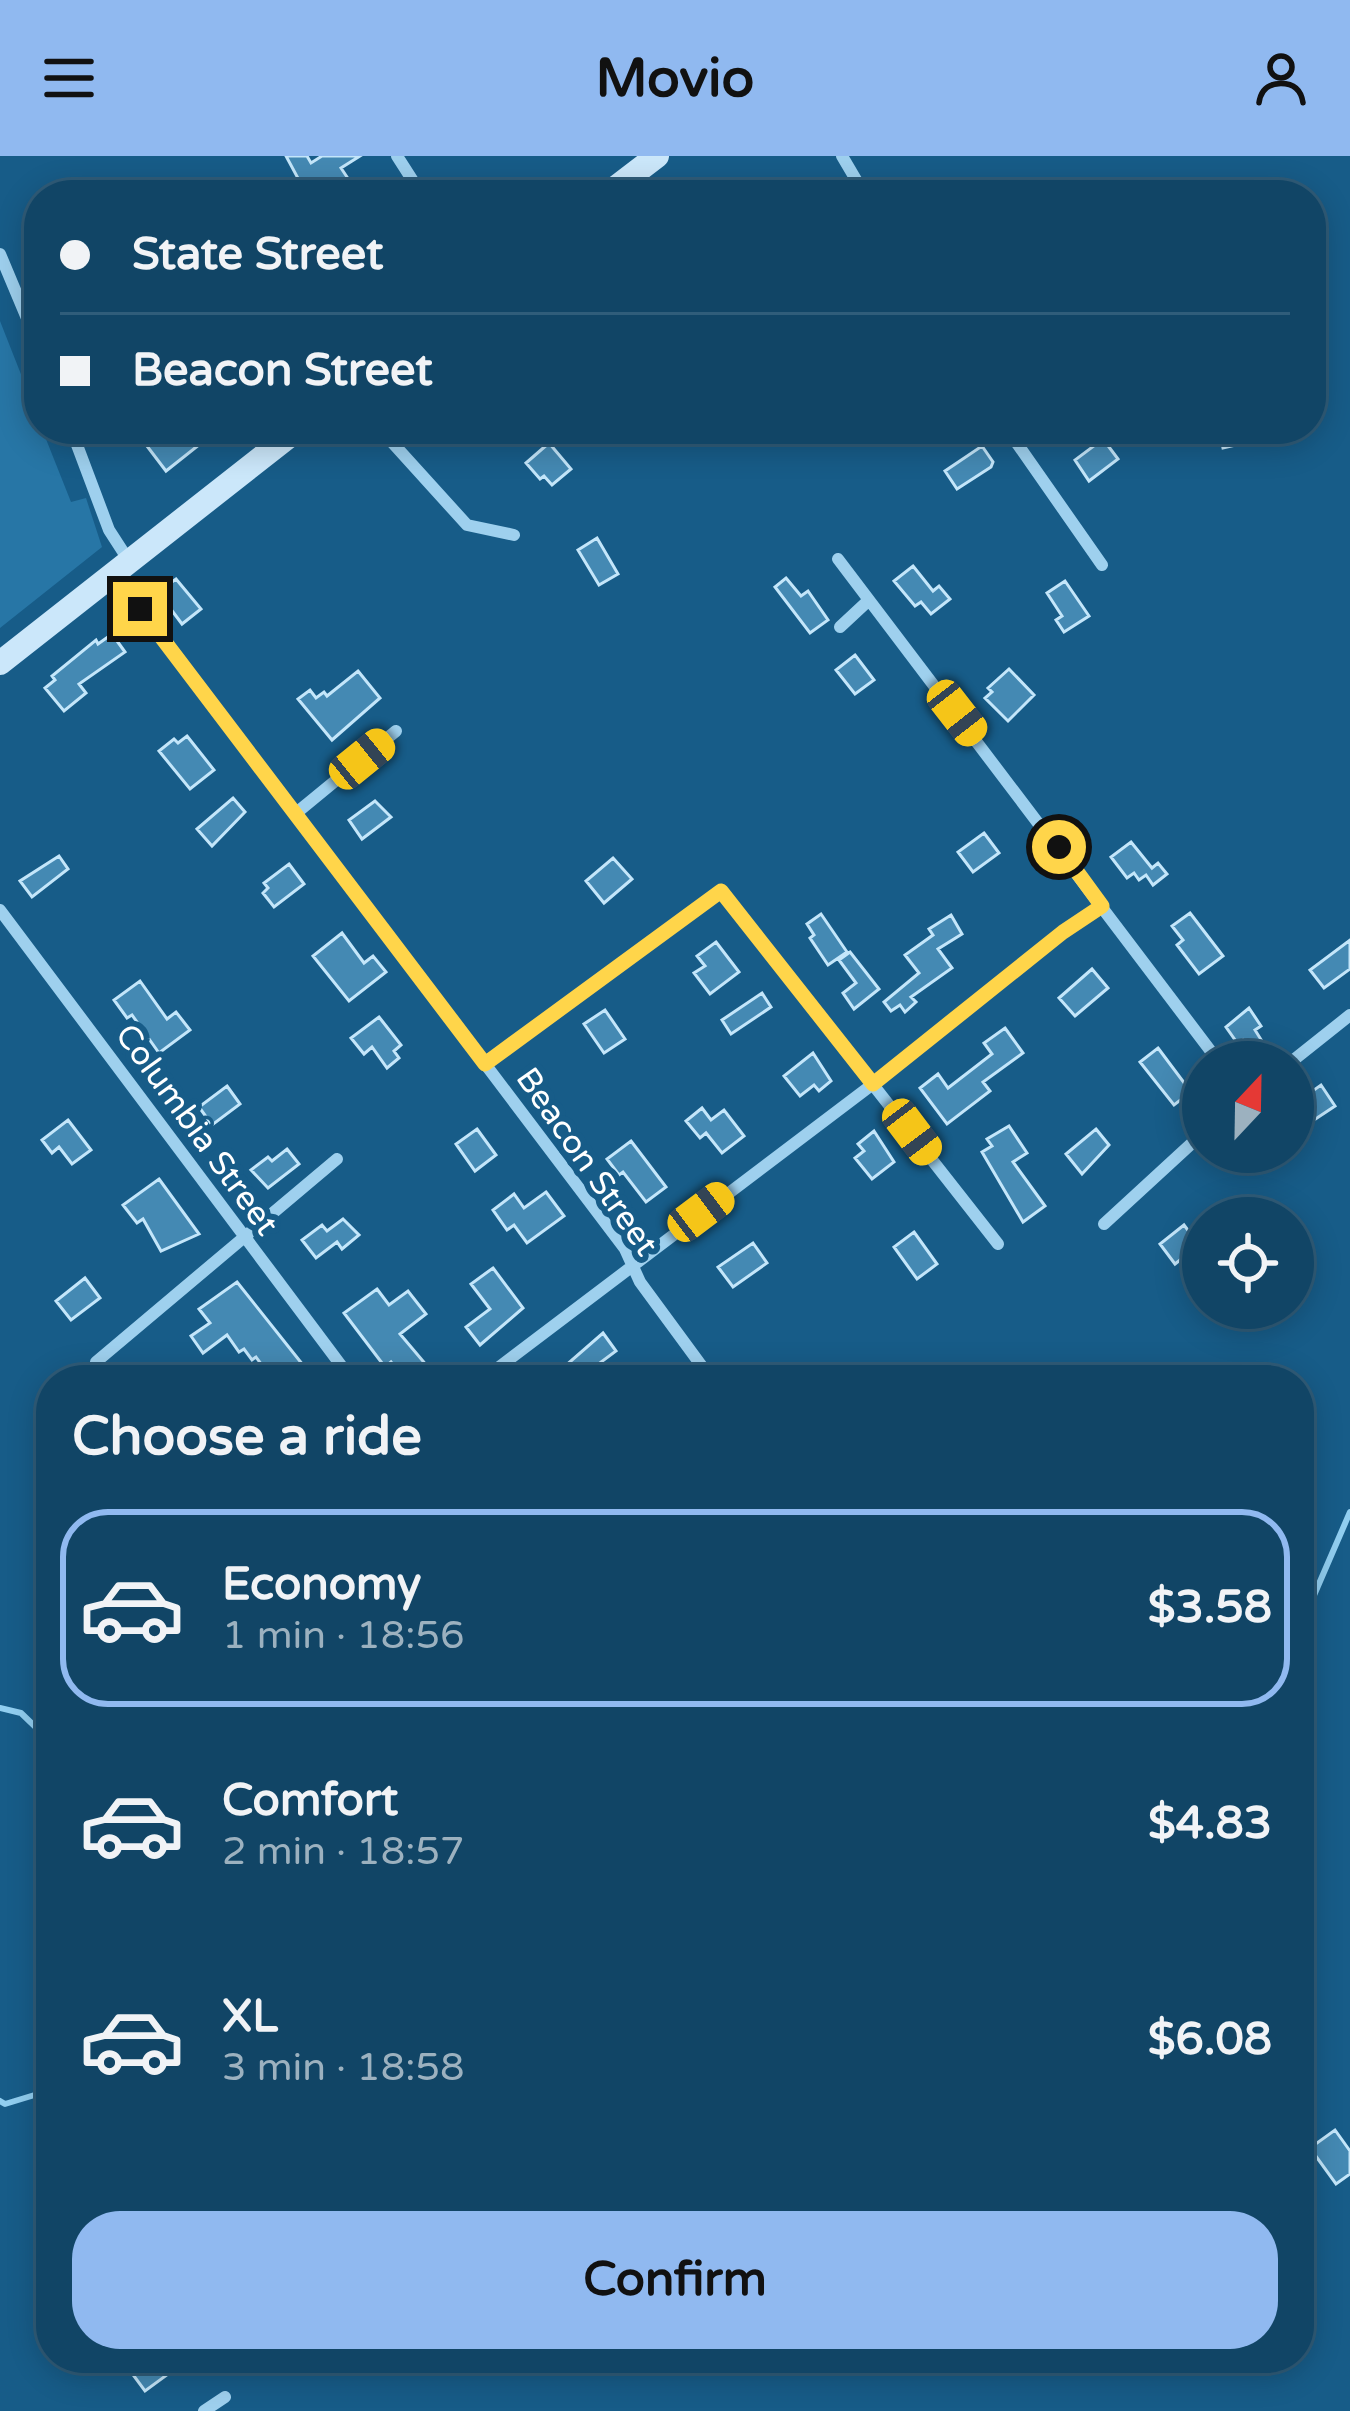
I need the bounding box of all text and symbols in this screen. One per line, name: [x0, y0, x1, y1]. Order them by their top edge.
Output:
icon: menu: [36, 45, 102, 111]
icon: person: [1248, 45, 1314, 111]
text: Movio: [596, 46, 754, 111]
text: State Street: [132, 228, 383, 282]
text: Beacon Street: [132, 344, 433, 398]
route end: [113, 582, 167, 636]
car: [921, 674, 993, 752]
car: [323, 722, 401, 796]
route start: [1032, 820, 1086, 874]
street label: Columbia Street: [107, 1017, 286, 1243]
north arrow: [1182, 1041, 1314, 1173]
map controls: [1182, 1041, 1314, 1329]
street label: Beacon Street: [508, 1060, 666, 1263]
car: [876, 1092, 948, 1172]
car: [661, 1176, 741, 1248]
button: locate: [1182, 1197, 1314, 1329]
text: Choose a ride: [72, 1404, 422, 1469]
icon: car: [78, 1554, 186, 1662]
text: Economy: [222, 1558, 421, 1612]
text: $3.58: [1148, 1581, 1272, 1635]
text: 1 min · 18:56: [222, 1612, 464, 1659]
icon: car: [78, 1770, 186, 1878]
text: Comfort: [222, 1774, 398, 1828]
text: $4.83: [1148, 1797, 1272, 1851]
text: 2 min · 18:57: [222, 1828, 464, 1875]
icon: car: [78, 1986, 186, 2094]
text: XL: [222, 1990, 278, 2044]
text: $6.08: [1148, 2013, 1272, 2067]
text: 3 min · 18:58: [222, 2044, 464, 2091]
button: Confirm: [72, 2211, 1278, 2349]

